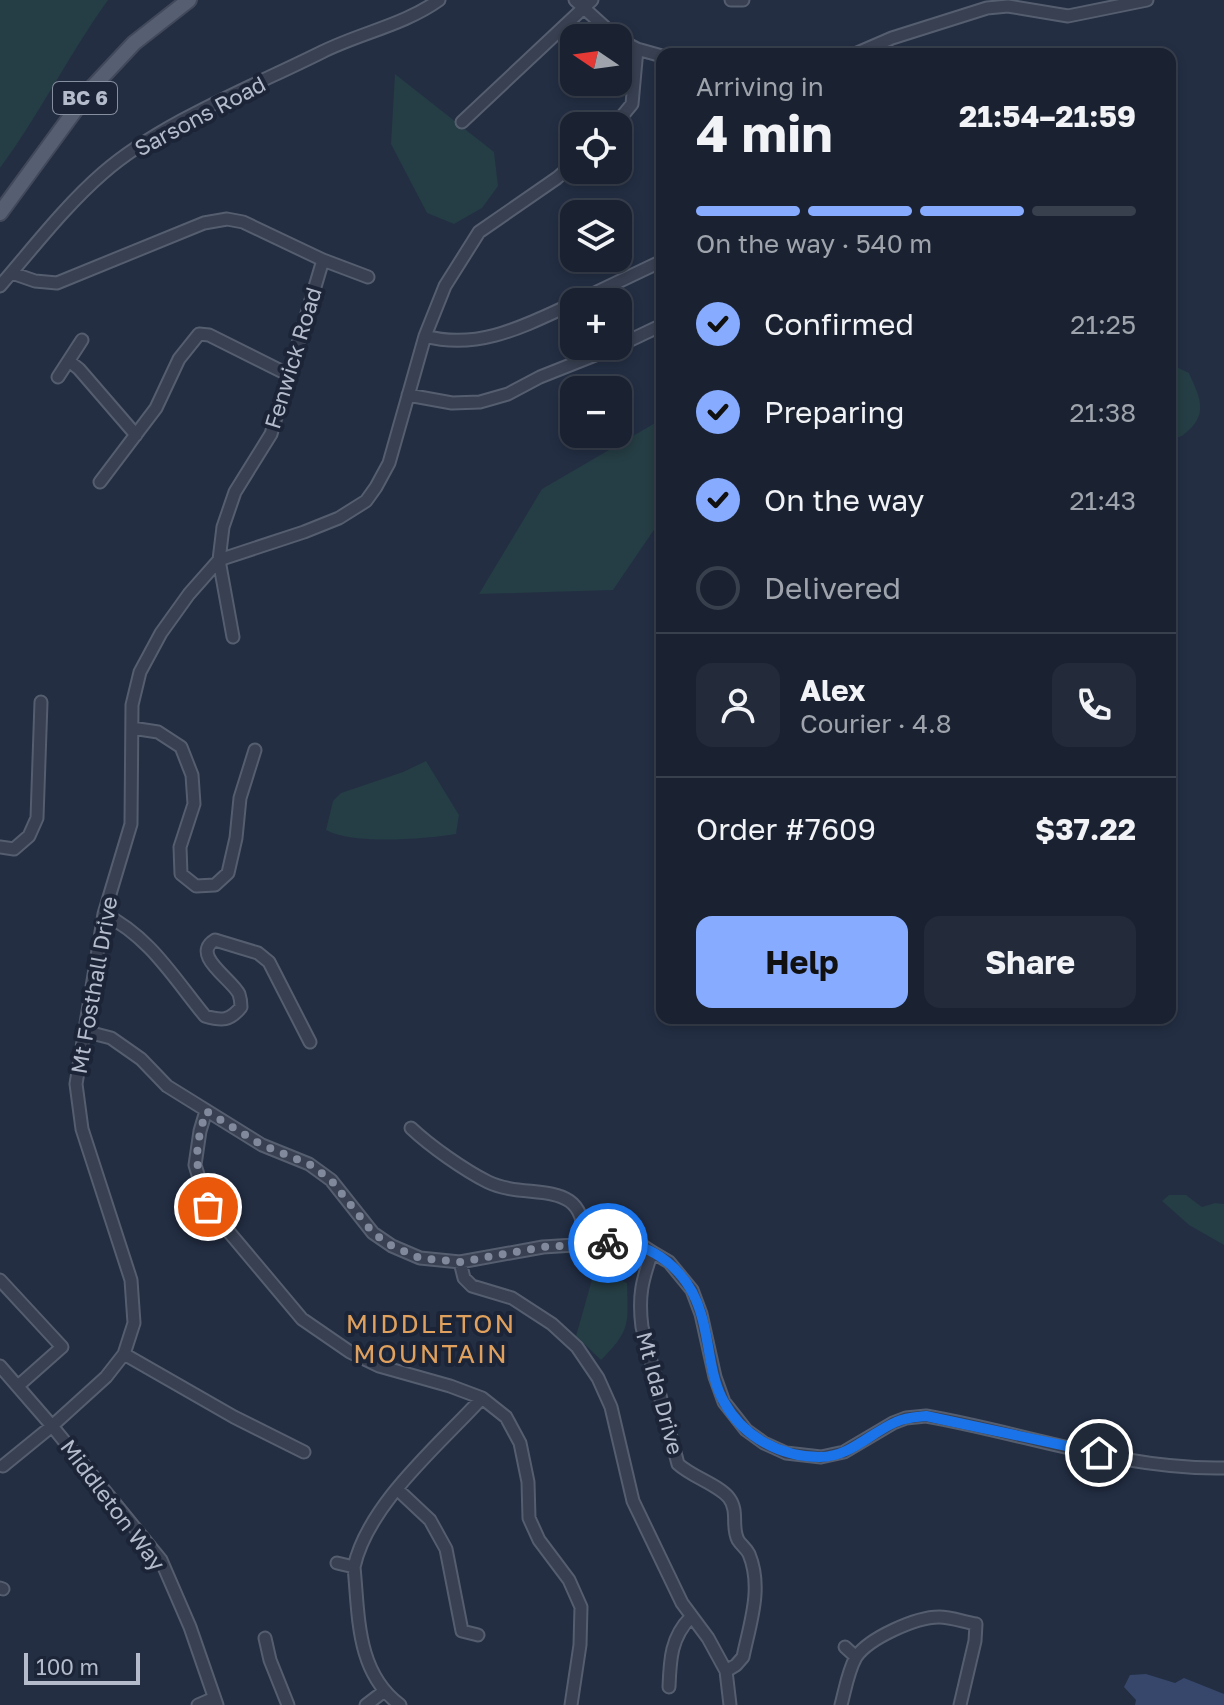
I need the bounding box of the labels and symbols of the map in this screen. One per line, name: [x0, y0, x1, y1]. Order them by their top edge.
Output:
north arrow: [560, 24, 632, 96]
street label: Sarsons Road: [130, 70, 270, 161]
road number: BC 6: [53, 82, 117, 114]
street label: Fenwick Road: [258, 284, 327, 432]
street label: Mt Fosthall Drive: [65, 894, 122, 1076]
pin: [174, 1173, 242, 1241]
courier: [568, 1203, 648, 1283]
district label: MIDDLETON MOUNTAIN: [346, 1308, 516, 1369]
street label: Mt Ida Drive: [631, 1328, 690, 1457]
pin: [1065, 1419, 1133, 1487]
street label: Middleton Way: [55, 1434, 171, 1576]
scale bar: [24, 1649, 140, 1685]

